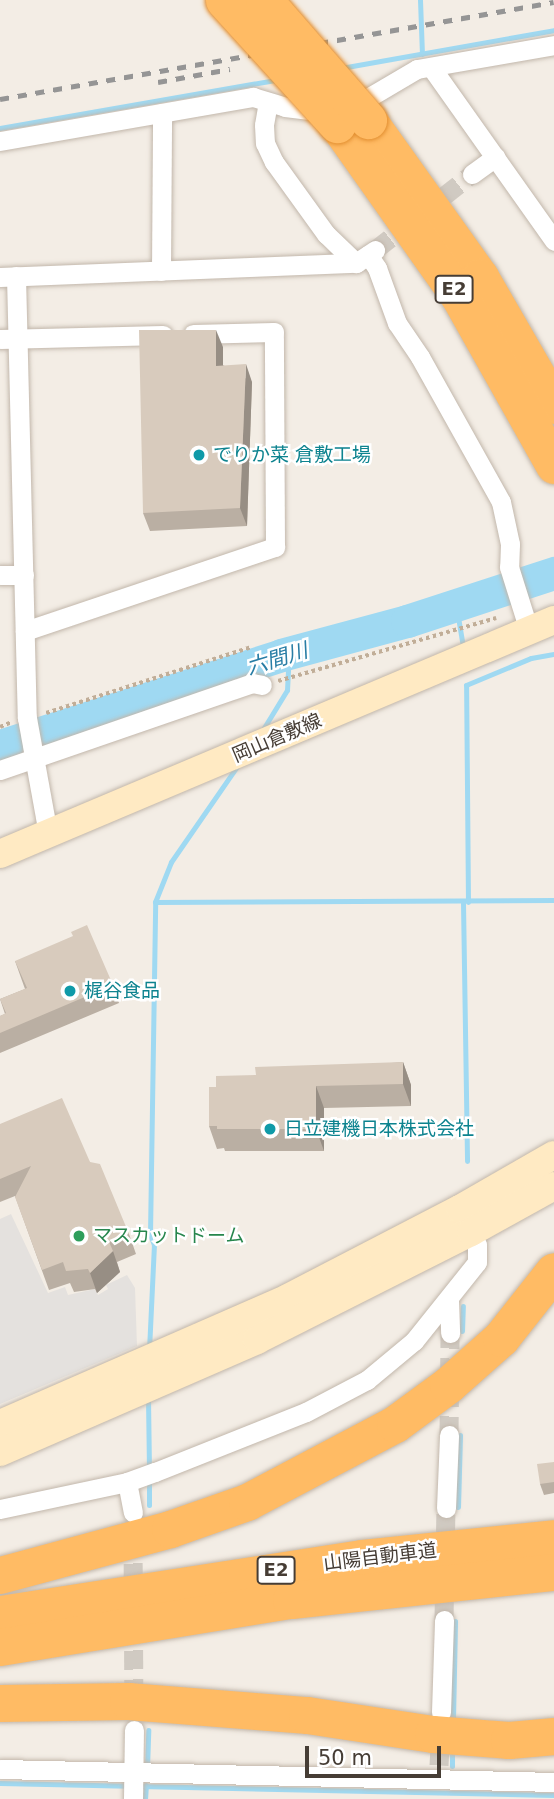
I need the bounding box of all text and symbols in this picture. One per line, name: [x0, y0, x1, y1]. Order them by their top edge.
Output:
road number: E2: [433, 274, 475, 304]
place label: でりか菜 倉敷工場: [213, 444, 371, 466]
marker: でりか菜 倉敷工場: [191, 447, 207, 463]
water label: 六間川: [243, 638, 311, 680]
street label: 岡山倉敷線: [229, 709, 325, 767]
place label: 梶谷食品: [84, 980, 160, 1002]
marker: 梶谷食品: [62, 983, 78, 999]
place label: 日立建機日本株式会社: [284, 1118, 474, 1140]
marker: 日立建機日本株式会社: [262, 1121, 278, 1137]
place label: マスカットドーム: [93, 1225, 245, 1247]
marker: マスカットドーム: [71, 1228, 87, 1244]
street label: 山陽自動車道: [322, 1539, 438, 1575]
road number: E2: [255, 1555, 297, 1584]
scale bar: [309, 1732, 446, 1776]
text: 50 m: [318, 1746, 372, 1770]

